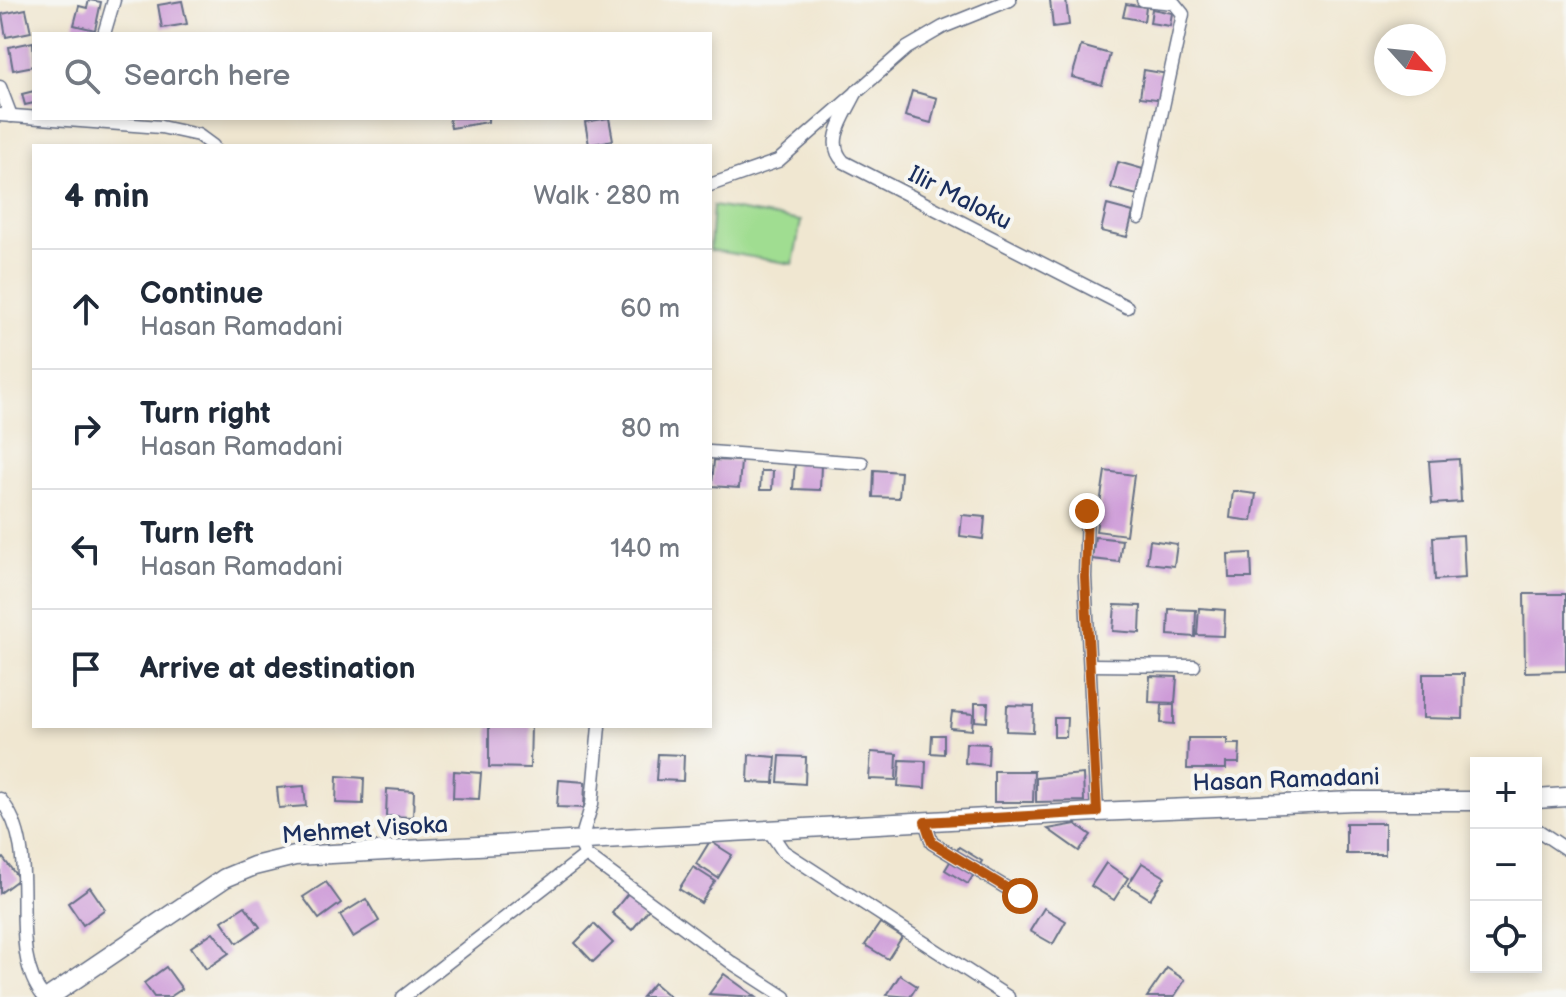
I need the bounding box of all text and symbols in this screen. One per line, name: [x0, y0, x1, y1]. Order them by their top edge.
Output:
north arrow: [1374, 24, 1446, 96]
search box: [32, 32, 712, 120]
icon: search: [60, 54, 104, 98]
text: Search here: [124, 58, 290, 94]
street label: Ilir Maloku: [904, 160, 1016, 236]
text: 4 min: [64, 176, 150, 217]
text: Walk · 280 m: [533, 181, 680, 212]
text: Continue: [140, 276, 263, 312]
icon: ahead: [64, 287, 108, 331]
text: 60 m: [620, 294, 680, 325]
text: Hasan Ramadani: [140, 312, 343, 343]
text: Turn right: [140, 396, 271, 432]
icon: right: [64, 407, 108, 451]
text: 80 m: [621, 414, 680, 445]
text: Hasan Ramadani: [140, 432, 343, 463]
route end: [1069, 493, 1105, 529]
text: Turn left: [140, 516, 254, 552]
icon: left: [64, 527, 108, 571]
text: 140 m: [610, 534, 680, 565]
text: Hasan Ramadani: [140, 552, 343, 583]
icon: arrive: [64, 647, 108, 691]
text: Arrive at destination: [140, 651, 416, 687]
map controls: [1470, 757, 1542, 973]
button: +: [1470, 757, 1542, 829]
street label: Hasan Ramadani: [1192, 762, 1380, 798]
street label: Mehmet Visoka: [281, 810, 449, 850]
button: −: [1470, 829, 1542, 901]
route start: [1002, 878, 1038, 914]
button: locate: [1470, 901, 1542, 973]

